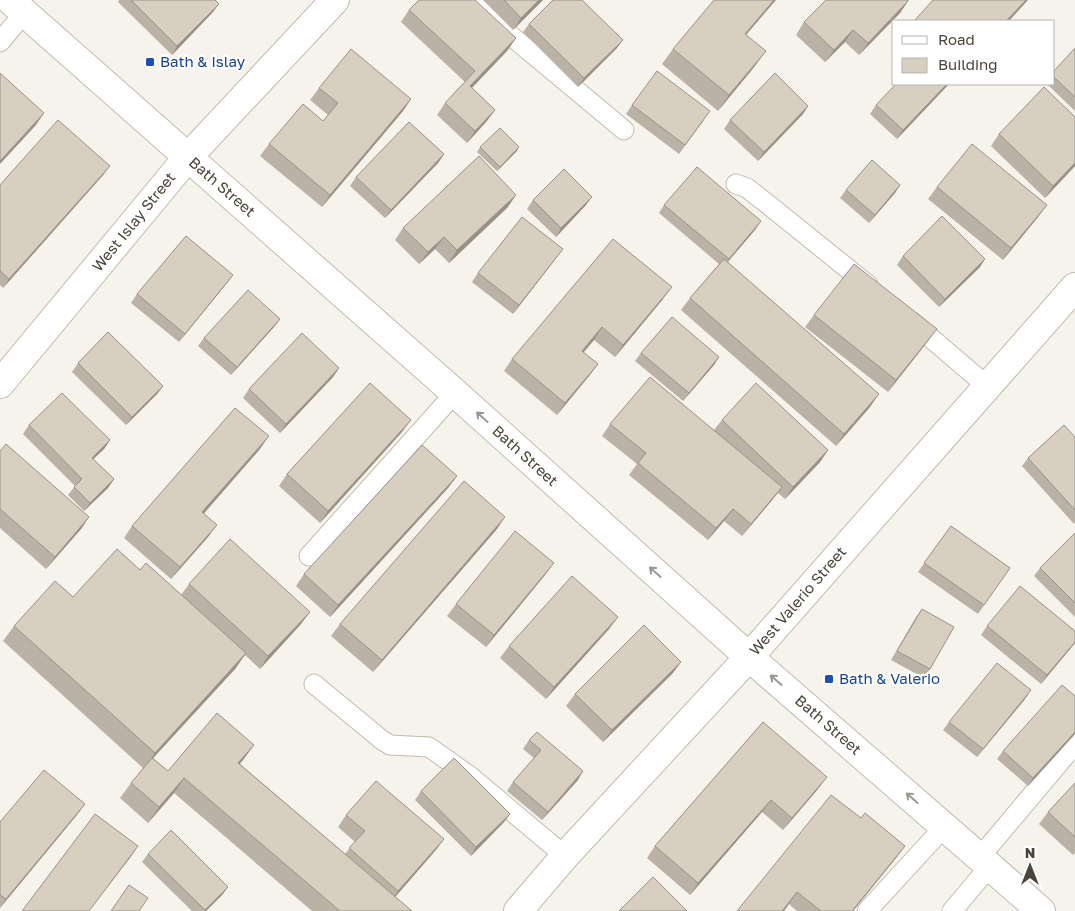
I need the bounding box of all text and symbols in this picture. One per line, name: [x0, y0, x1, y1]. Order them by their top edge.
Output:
legend: [892, 20, 1055, 85]
text: Road: [938, 30, 975, 48]
place label: Bath & Islay: [160, 52, 246, 70]
text: Building: [938, 55, 998, 73]
marker: Bath & Islay: [144, 56, 156, 68]
street label: Bath Street: [186, 153, 259, 220]
street label: West Islay Street: [88, 168, 179, 275]
one-way arrow: [475, 411, 488, 423]
street label: Bath Street: [489, 421, 562, 489]
street label: West Valerio Street: [745, 542, 849, 658]
one-way arrow: [648, 567, 661, 578]
place label: Bath & Valerio: [839, 669, 940, 687]
marker: Bath & Valerio: [823, 673, 835, 685]
one-way arrow: [770, 675, 783, 686]
street label: Bath Street: [792, 691, 865, 758]
one-way arrow: [906, 792, 919, 804]
north arrow: [1005, 841, 1055, 891]
text: N: [1025, 844, 1035, 861]

